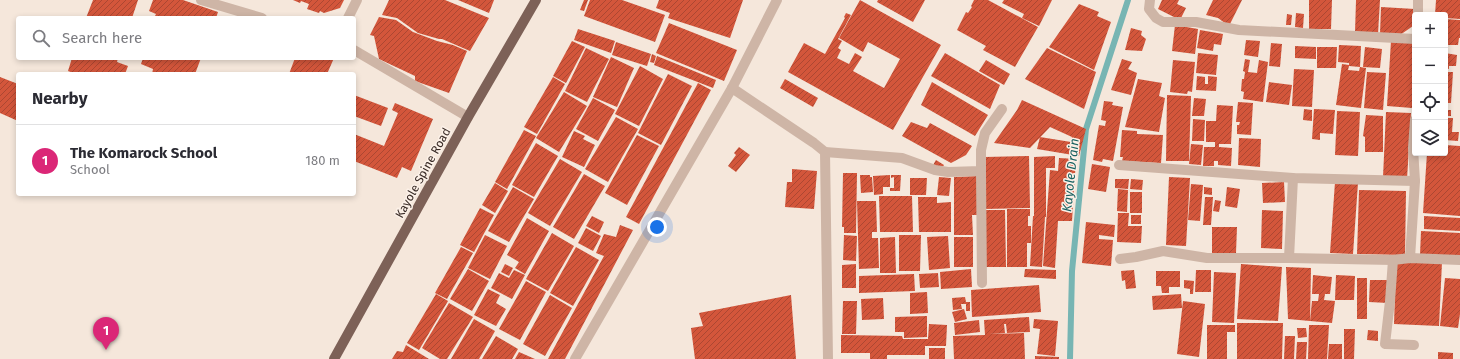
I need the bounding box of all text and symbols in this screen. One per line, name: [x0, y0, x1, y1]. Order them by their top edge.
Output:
map controls: [1412, 12, 1448, 156]
button: +: [1412, 12, 1448, 48]
search box: [16, 16, 356, 60]
icon: search: [30, 27, 52, 49]
text: Search here: [62, 29, 142, 47]
button: −: [1412, 48, 1448, 84]
button: locate: [1412, 84, 1448, 120]
text: Nearby: [32, 88, 87, 109]
button: layers: [1412, 120, 1448, 156]
street label: Kayole Spine Road: [392, 125, 454, 221]
water label: Kayole Drain: [1059, 138, 1082, 212]
text: The Komarock School: [70, 144, 217, 162]
text: 1: [42, 153, 48, 168]
text: 180 m: [305, 153, 340, 168]
text: School: [70, 162, 110, 177]
your location: [647, 217, 667, 237]
pin: 1: [93, 317, 119, 350]

